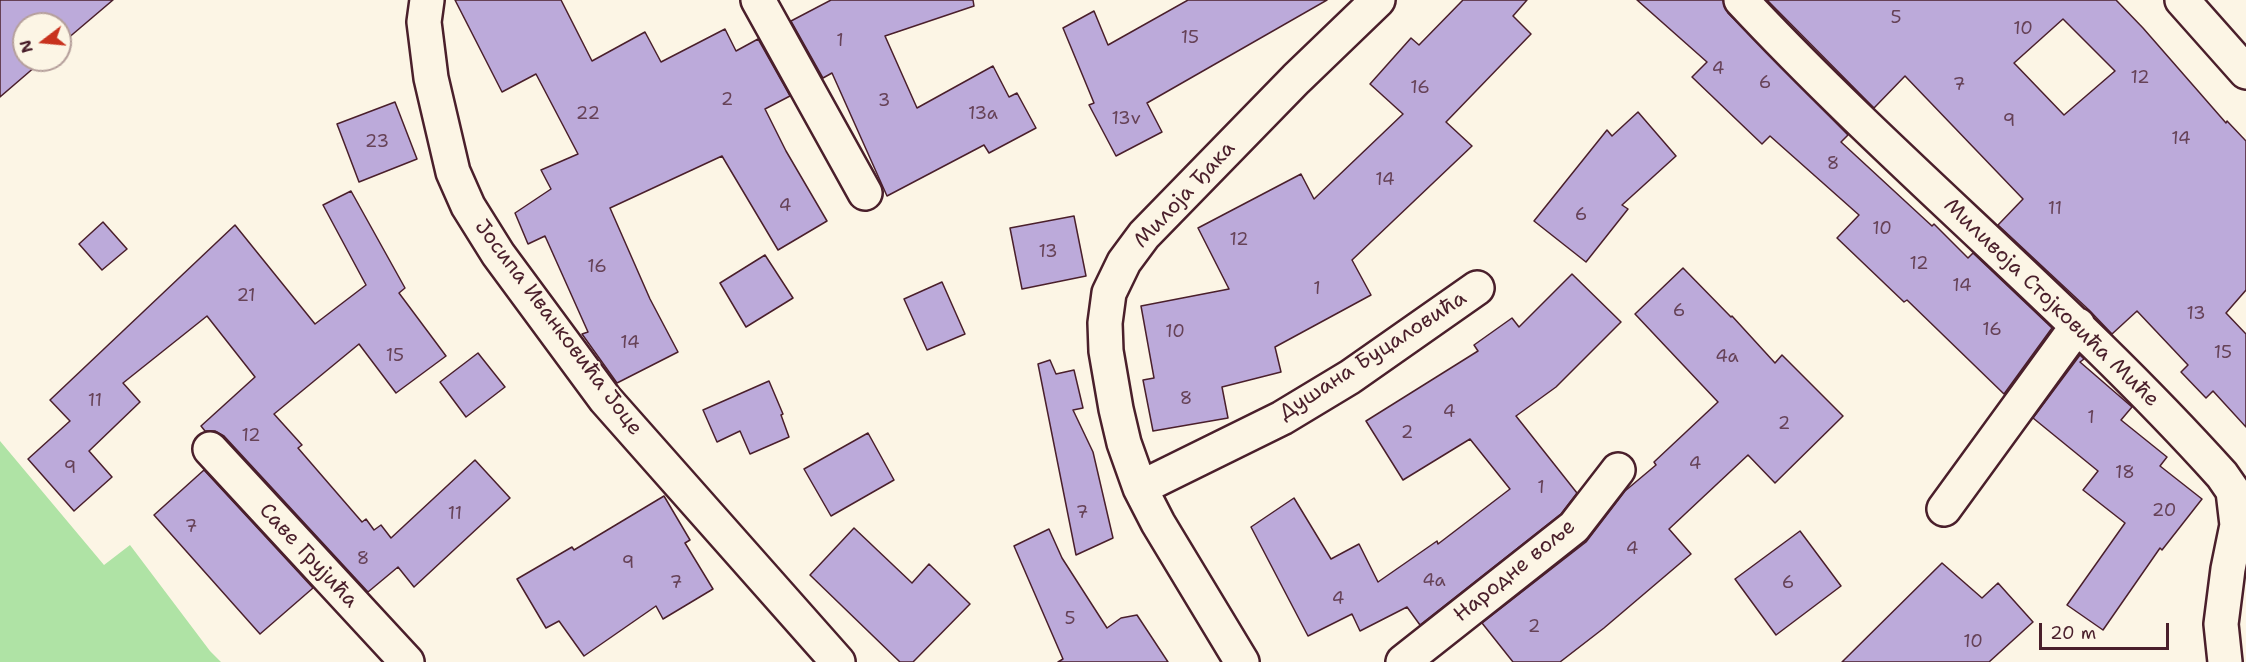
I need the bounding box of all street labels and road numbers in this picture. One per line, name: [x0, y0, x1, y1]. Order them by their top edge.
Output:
street label: Милоја Ђака: [1129, 136, 1241, 254]
street label: Миливоја Стојковића Миће: [1938, 193, 2164, 413]
street label: Јосипа Иванковића Јоце: [469, 215, 647, 441]
street label: Душана Буцаловића: [1274, 286, 1472, 426]
street label: Саве Грујића: [253, 499, 363, 613]
street label: Народне воље: [1449, 514, 1581, 628]

